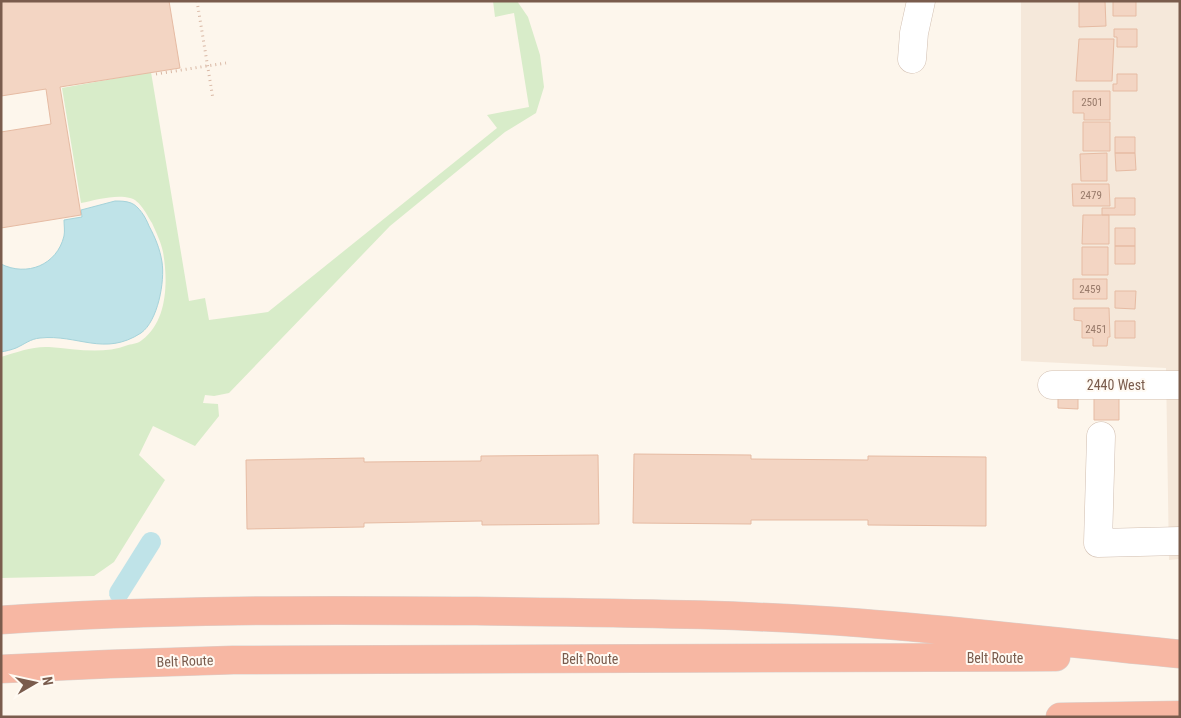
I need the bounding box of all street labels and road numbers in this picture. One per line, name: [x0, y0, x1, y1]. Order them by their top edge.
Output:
street label: 2440 West: [1087, 377, 1145, 393]
street label: Belt Route: [967, 650, 1024, 666]
street label: Belt Route: [562, 651, 619, 667]
street label: Belt Route: [156, 652, 214, 670]

